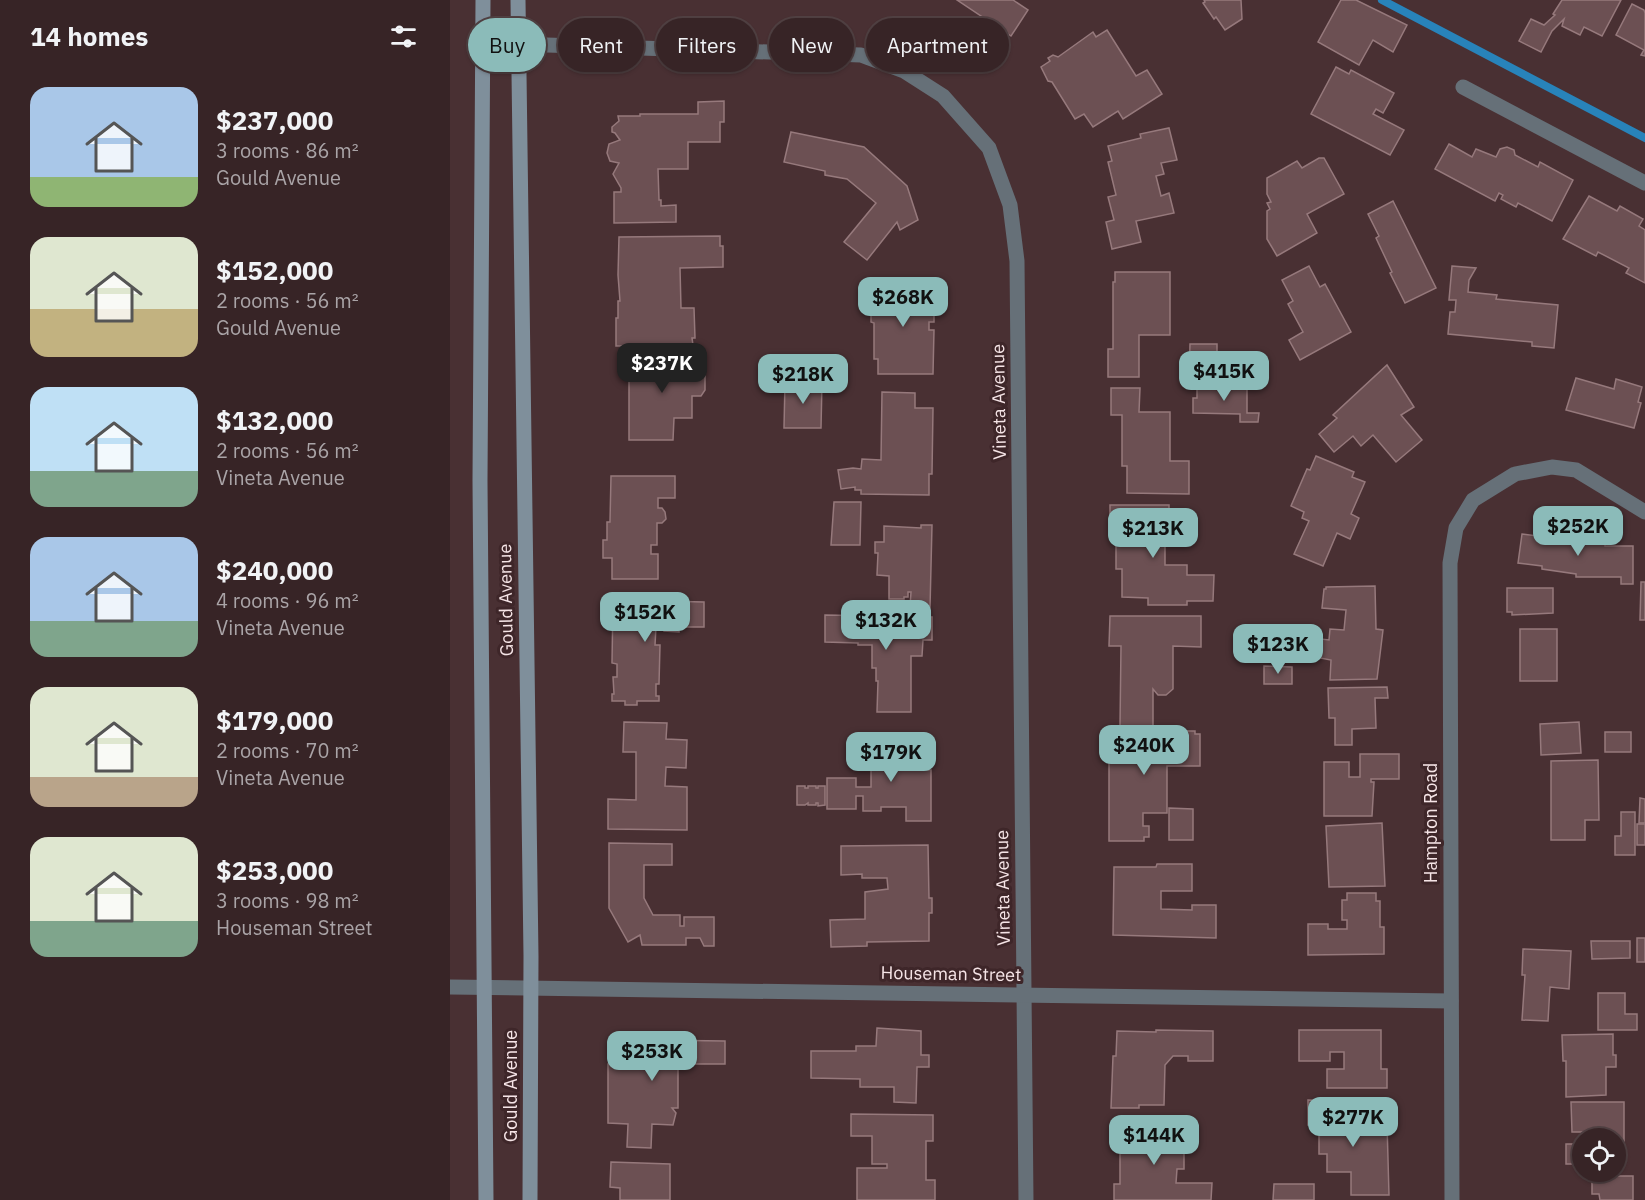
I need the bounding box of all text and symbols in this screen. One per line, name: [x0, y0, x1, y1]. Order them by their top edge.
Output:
chip: Buy: [468, 18, 546, 72]
chip: Rent: [558, 18, 644, 72]
chip: Filters: [656, 18, 757, 72]
chip: New: [769, 18, 854, 72]
chip: Apartment: [866, 18, 1009, 72]
text: 14 homes: [30, 19, 148, 53]
icon: filters: [387, 20, 420, 53]
text: $237,000: [216, 103, 333, 137]
icon: home: [78, 111, 150, 183]
text: 3 rooms · 86 m²: [216, 137, 359, 164]
text: Gould Avenue: [216, 164, 341, 191]
text: $152,000: [216, 253, 333, 287]
icon: home: [78, 261, 150, 333]
pin: $268K: [861, 277, 945, 328]
text: $268K: [872, 283, 934, 310]
text: 2 rooms · 56 m²: [216, 287, 359, 314]
text: Gould Avenue: [216, 314, 341, 341]
pin: $237K: [620, 343, 704, 394]
street label: Vineta Avenue: [986, 344, 1011, 460]
text: $237K: [631, 349, 693, 376]
pin: $415K: [1182, 351, 1266, 402]
pin: $218K: [761, 354, 845, 405]
text: $415K: [1193, 357, 1255, 384]
text: $218K: [772, 360, 834, 387]
text: $132,000: [216, 403, 333, 437]
icon: home: [78, 411, 150, 483]
text: 2 rooms · 56 m²: [216, 437, 359, 464]
text: Vineta Avenue: [216, 464, 345, 491]
pin: $252K: [1536, 506, 1620, 557]
pin: $213K: [1111, 508, 1195, 559]
text: $252K: [1547, 512, 1609, 539]
text: $213K: [1122, 514, 1184, 541]
street label: Gould Avenue: [493, 543, 518, 656]
text: $240,000: [216, 553, 333, 587]
icon: home: [78, 561, 150, 633]
text: 4 rooms · 96 m²: [216, 587, 359, 614]
pin: $152K: [603, 592, 687, 643]
text: $152K: [614, 598, 676, 625]
pin: $132K: [844, 600, 928, 651]
text: $132K: [855, 606, 917, 633]
text: Vineta Avenue: [216, 614, 345, 641]
pin: $123K: [1236, 624, 1320, 675]
text: $123K: [1247, 630, 1309, 657]
text: $179,000: [216, 703, 333, 737]
icon: home: [78, 711, 150, 783]
pin: $240K: [1102, 725, 1186, 776]
text: $240K: [1113, 731, 1175, 758]
pin: $179K: [849, 732, 933, 783]
text: 2 rooms · 70 m²: [216, 737, 359, 764]
text: $179K: [860, 738, 922, 765]
street label: Hampton Road: [1419, 763, 1442, 883]
text: Vineta Avenue: [216, 764, 345, 791]
street label: Vineta Avenue: [990, 830, 1015, 946]
text: $253,000: [216, 853, 333, 887]
icon: home: [78, 861, 150, 933]
text: 3 rooms · 98 m²: [216, 887, 359, 914]
text: Houseman Street: [216, 914, 373, 941]
street label: Houseman Street: [880, 961, 1022, 986]
street label: Gould Avenue: [499, 1030, 522, 1142]
pin: $253K: [610, 1031, 694, 1082]
text: $253K: [621, 1037, 683, 1064]
pin: $277K: [1311, 1097, 1395, 1148]
text: $277K: [1322, 1103, 1384, 1130]
pin: $144K: [1112, 1115, 1196, 1166]
text: $144K: [1123, 1121, 1185, 1148]
map controls: [1572, 1128, 1626, 1182]
button: locate: [1572, 1128, 1626, 1182]

